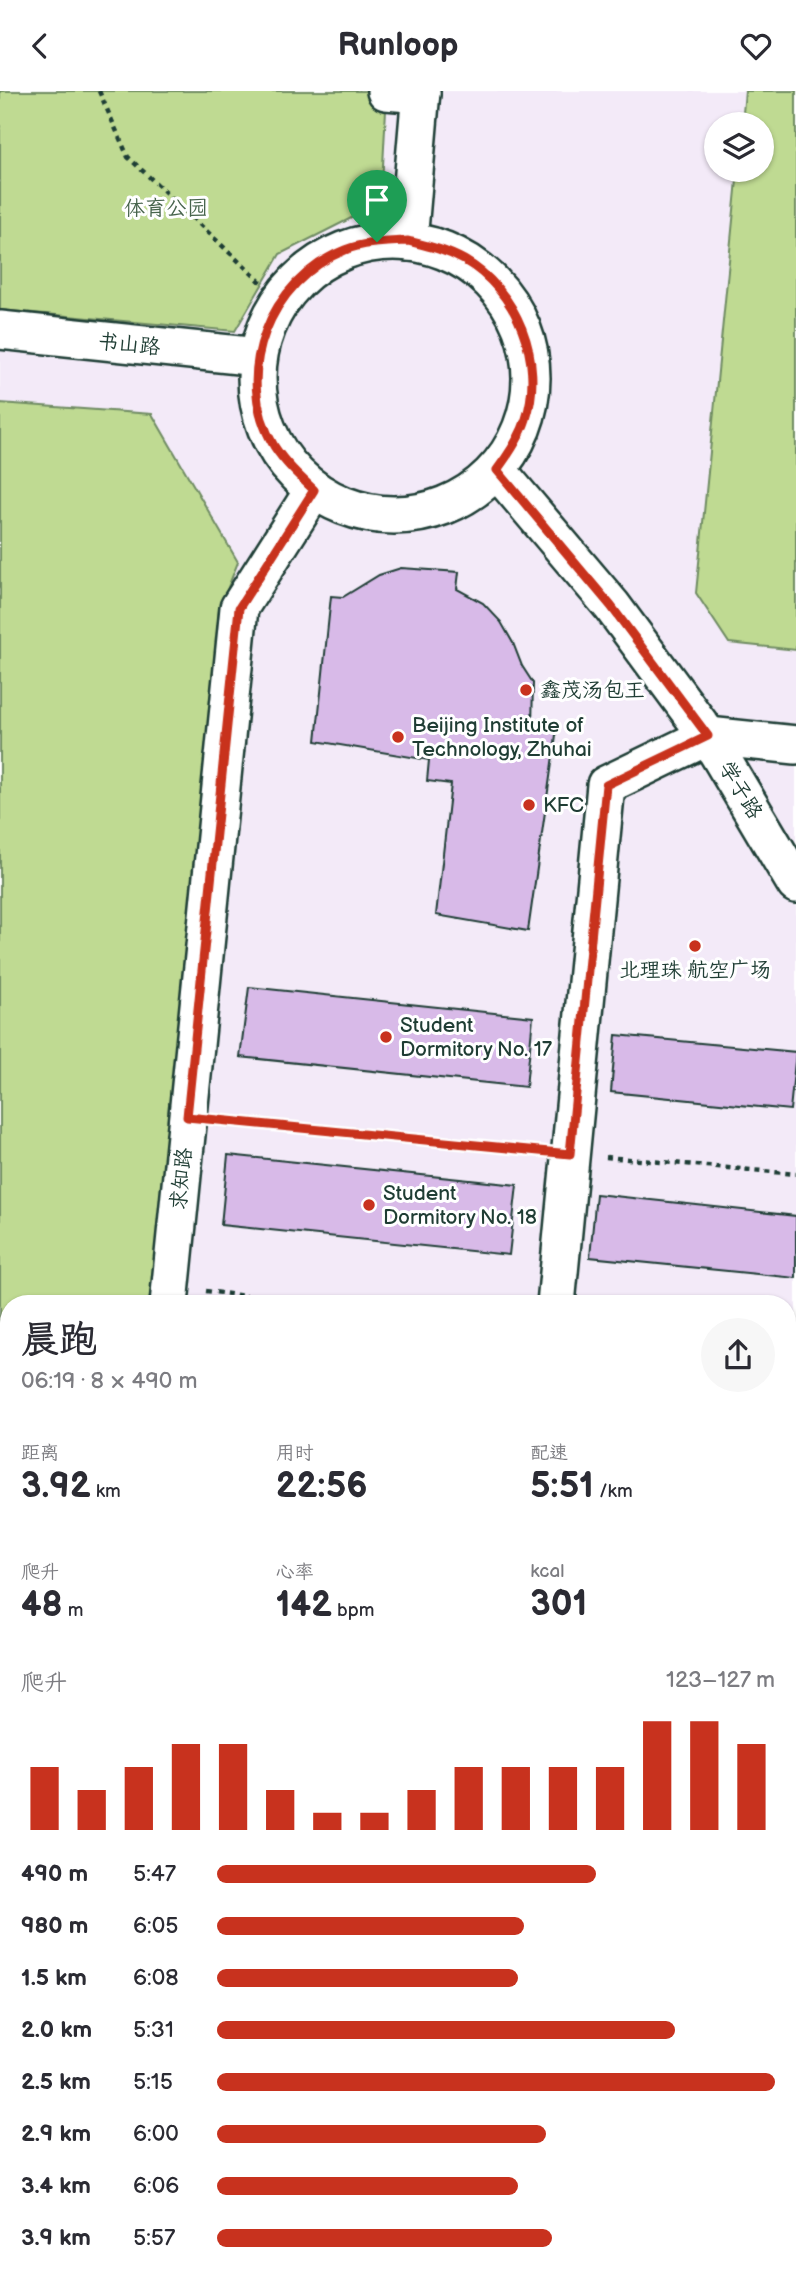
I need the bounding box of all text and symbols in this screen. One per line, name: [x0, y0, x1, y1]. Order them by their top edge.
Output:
text: Runloop: [338, 26, 458, 65]
icon: back: [21, 27, 59, 65]
icon: heart: [737, 27, 775, 65]
map controls: [704, 112, 774, 182]
button: layers: [704, 112, 774, 182]
pin: [347, 170, 407, 242]
icon: arrive: [358, 181, 396, 219]
park label: 体育公园: [124, 196, 208, 221]
street label: 书山路: [96, 329, 162, 360]
place label: 鑫茂汤包王: [540, 678, 645, 703]
marker: 鑫茂汤包王: [518, 682, 534, 698]
place label: Beijing Institute of Technology, Zhuhai: [412, 713, 592, 762]
marker: Beijing Institute of Technology, Zhuhai: [390, 729, 406, 745]
street label: 学子路: [714, 757, 768, 824]
place label: KFC: [543, 793, 584, 818]
marker: KFC: [521, 797, 537, 813]
marker: 北理珠 航空广场: [687, 938, 703, 954]
place label: 北理珠 航空广场: [619, 958, 771, 983]
place label: Student Dormitory No. 17: [400, 1013, 553, 1062]
marker: Student Dormitory No. 17: [378, 1029, 394, 1045]
street label: 求知路: [166, 1146, 197, 1212]
place label: Student Dormitory No. 18: [383, 1181, 537, 1230]
marker: Student Dormitory No. 18: [361, 1197, 377, 1213]
text: 晨跑: [21, 1318, 97, 1363]
button: share: [701, 1318, 775, 1392]
text: 06:19 · 8 × 490 m: [21, 1367, 198, 1395]
text: 距离: [21, 1442, 59, 1465]
text: 用时: [276, 1442, 314, 1465]
text: 配速: [530, 1442, 568, 1465]
text: 3.92: [21, 1465, 91, 1508]
text: 22:56: [276, 1465, 367, 1508]
text: 5:51: [530, 1465, 594, 1508]
text: km: [91, 1480, 121, 1503]
text: /km: [594, 1480, 633, 1503]
text: kcal: [530, 1560, 564, 1583]
text: 爬升: [21, 1561, 59, 1584]
text: 心率: [276, 1561, 314, 1584]
text: 301: [530, 1583, 587, 1626]
text: 48: [21, 1584, 63, 1627]
text: 142: [276, 1584, 332, 1627]
text: m: [63, 1599, 84, 1622]
text: bpm: [332, 1599, 375, 1622]
text: 123–127 m: [666, 1666, 775, 1694]
text: 爬升: [21, 1669, 67, 1697]
text: 490 m: [21, 1860, 88, 1888]
text: 5:47: [133, 1860, 176, 1888]
text: 980 m: [21, 1912, 88, 1940]
text: 6:05: [133, 1912, 178, 1940]
text: 1.5 km: [21, 1964, 87, 1992]
text: 6:08: [133, 1964, 179, 1992]
text: 2.0 km: [21, 2016, 92, 2044]
text: 5:31: [133, 2016, 174, 2044]
text: 2.5 km: [21, 2068, 91, 2096]
text: 5:15: [133, 2068, 173, 2096]
text: 2.9 km: [21, 2120, 91, 2148]
text: 6:00: [133, 2120, 179, 2148]
text: 3.4 km: [21, 2172, 91, 2200]
text: 6:06: [133, 2172, 179, 2200]
text: 3.9 km: [21, 2224, 91, 2252]
text: 5:57: [133, 2224, 175, 2252]

